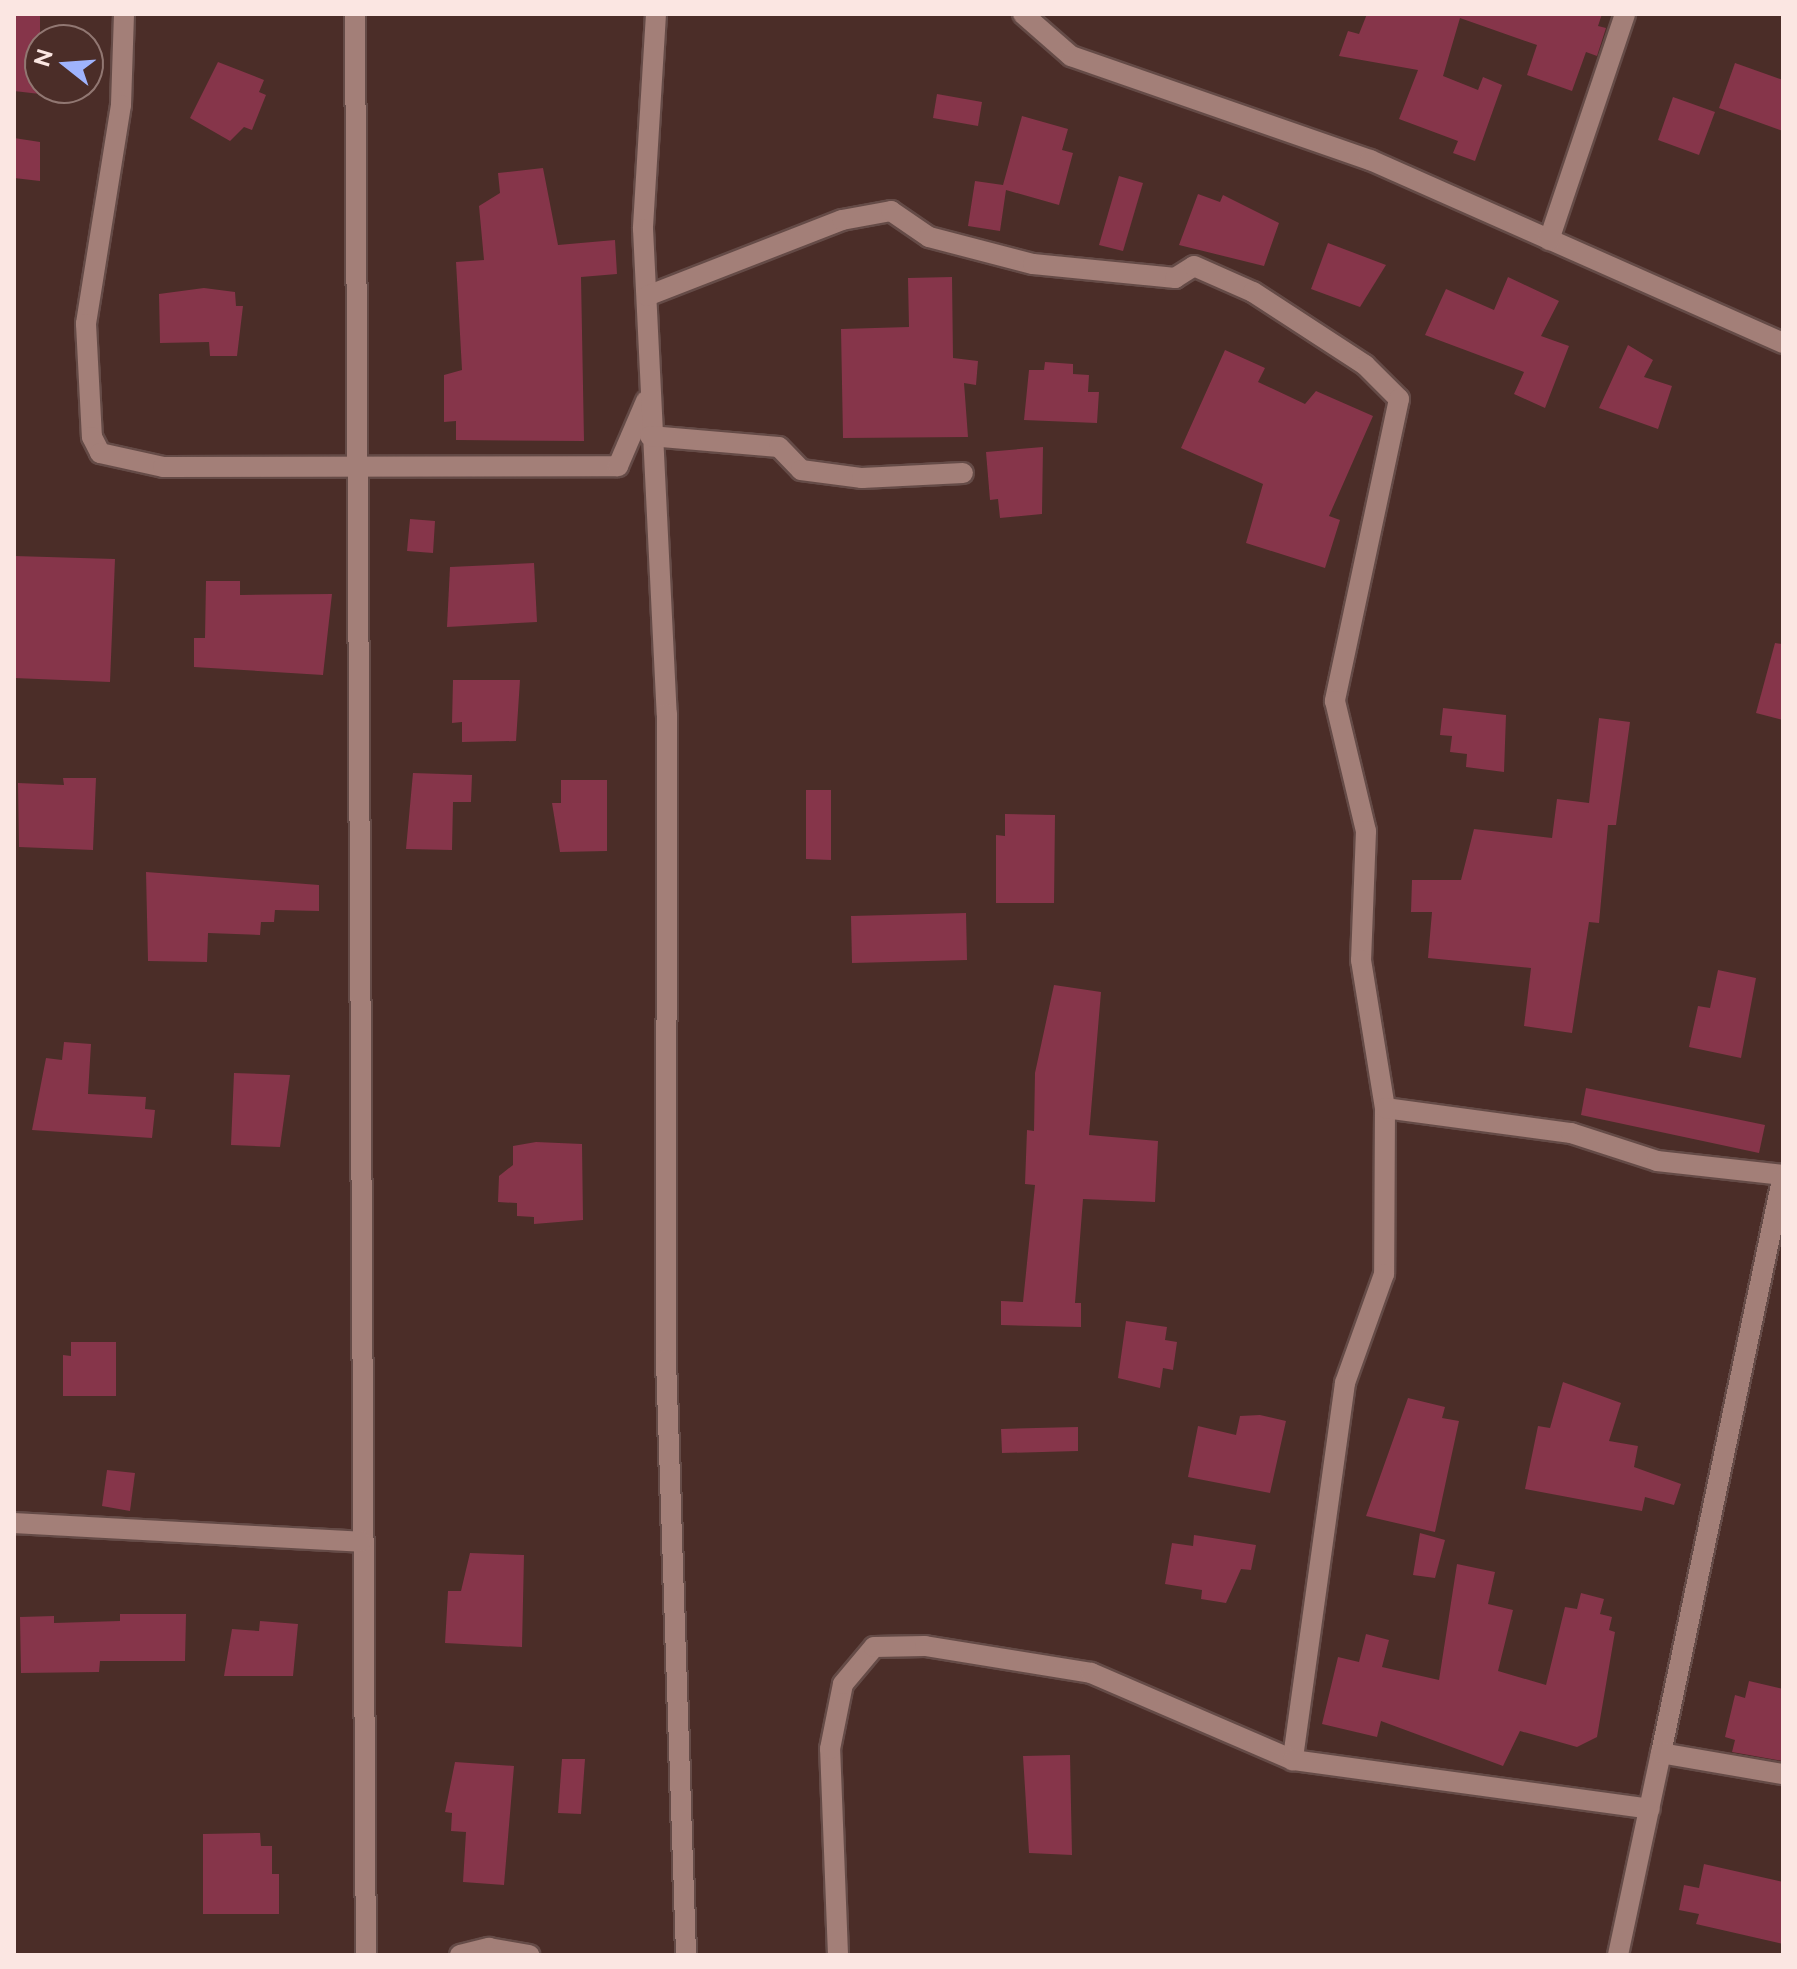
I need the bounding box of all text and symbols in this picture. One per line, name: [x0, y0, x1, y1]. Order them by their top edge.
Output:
north arrow: [24, 24, 104, 104]
text: N: [28, 46, 58, 69]

